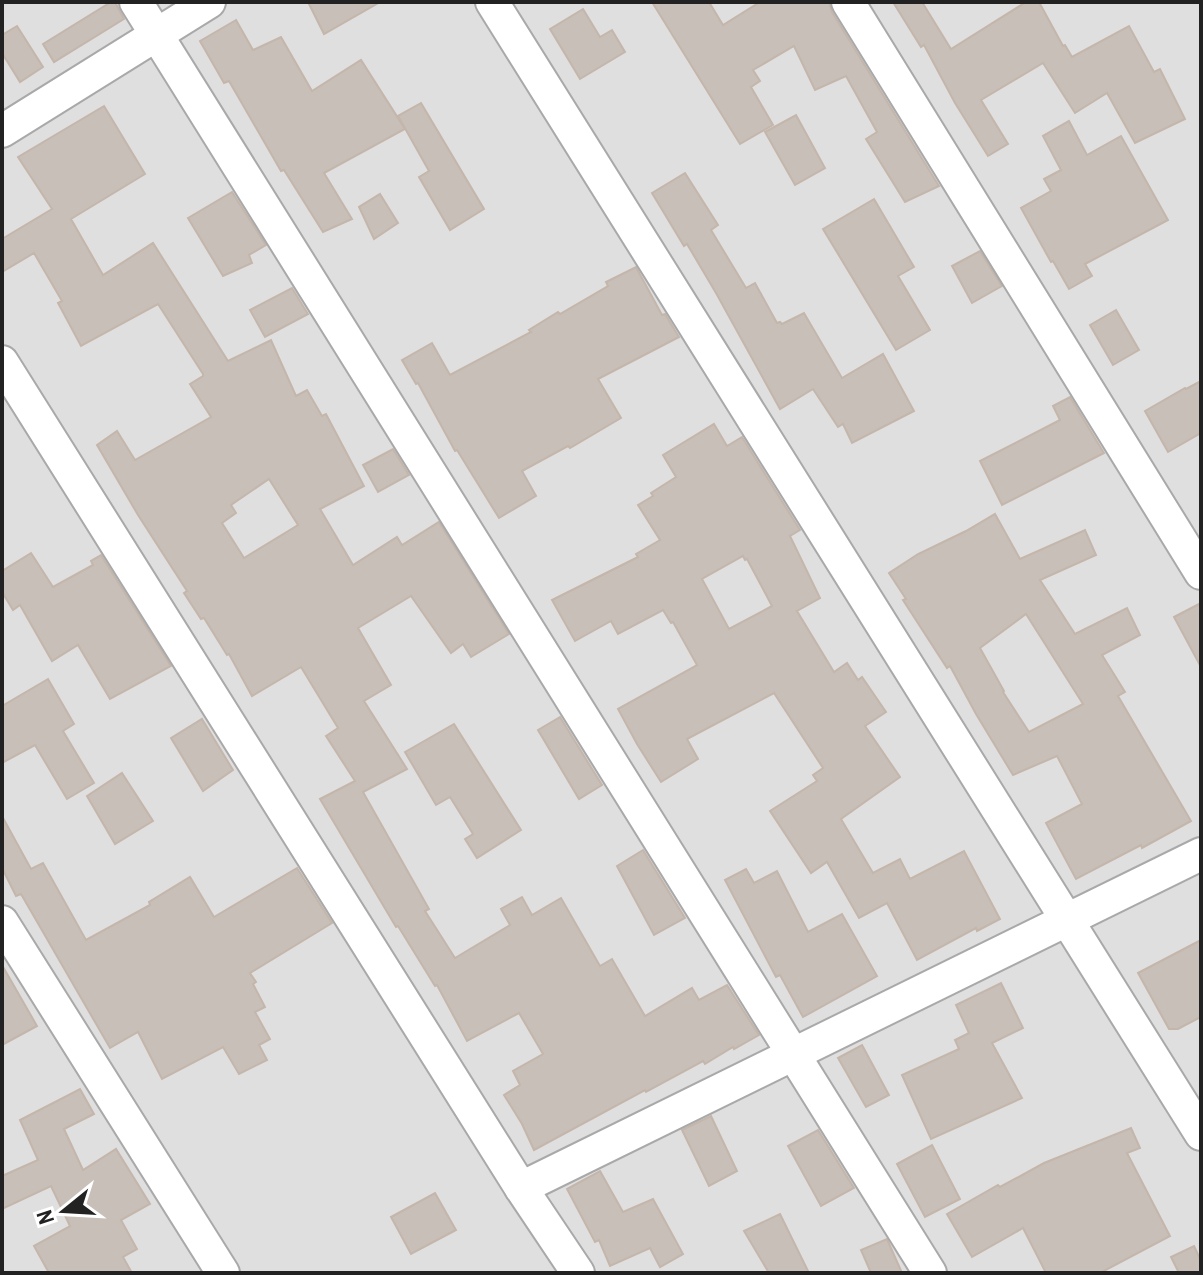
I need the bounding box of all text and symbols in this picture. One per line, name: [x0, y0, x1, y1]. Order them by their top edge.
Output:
north arrow: [24, 1171, 104, 1251]
text: N: [29, 1206, 61, 1228]

